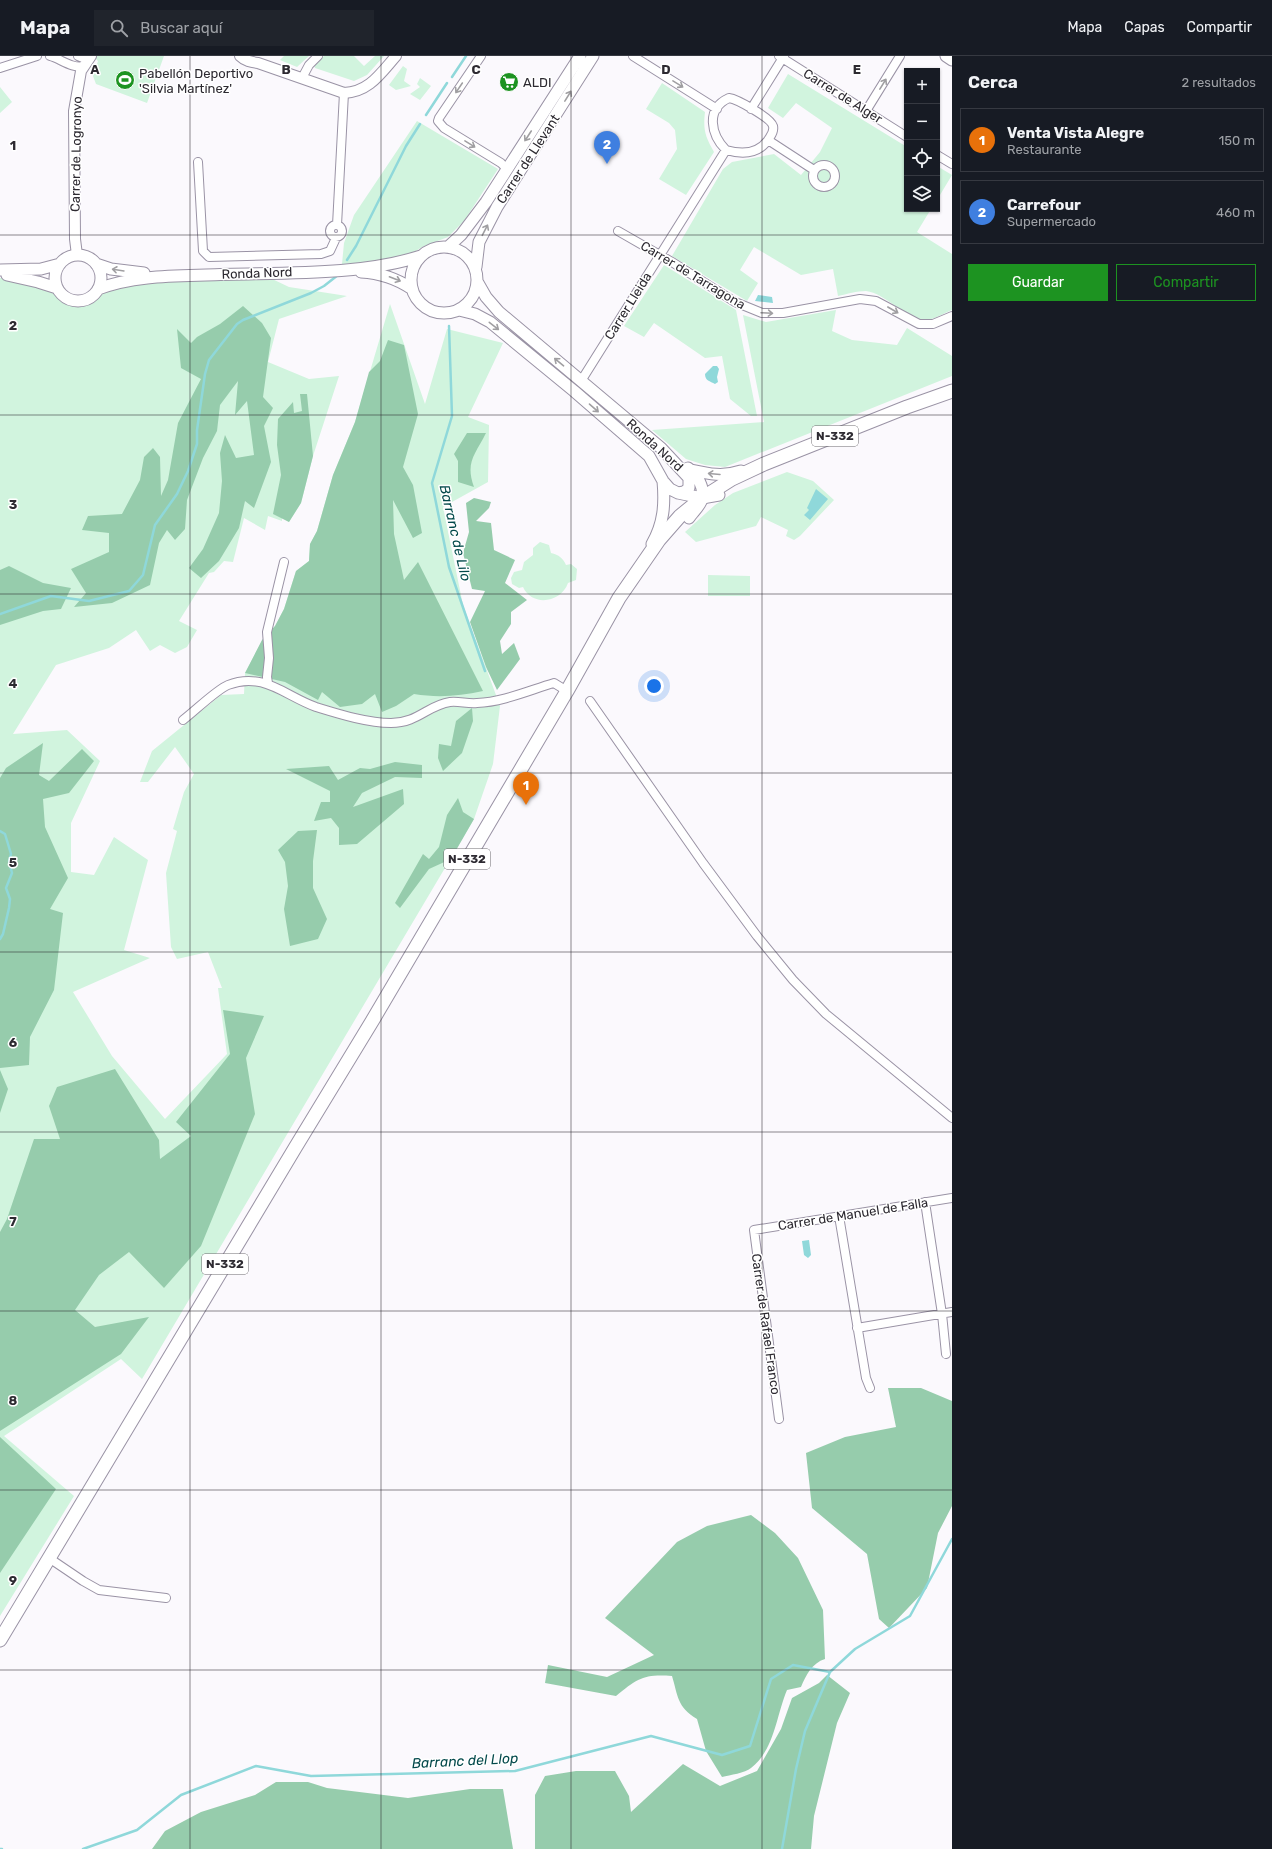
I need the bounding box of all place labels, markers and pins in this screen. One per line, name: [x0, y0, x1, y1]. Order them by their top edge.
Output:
place label: Pabellón Deportivo 'Silvia Martínez': [139, 66, 253, 96]
sports icon: Pabellón Deportivo 'Silvia Martínez': [114, 69, 136, 91]
supermarket icon: ALDI: [498, 71, 520, 93]
place label: ALDI: [523, 75, 552, 90]
pin: 2: [594, 131, 620, 164]
pin: 1: [513, 772, 539, 805]

